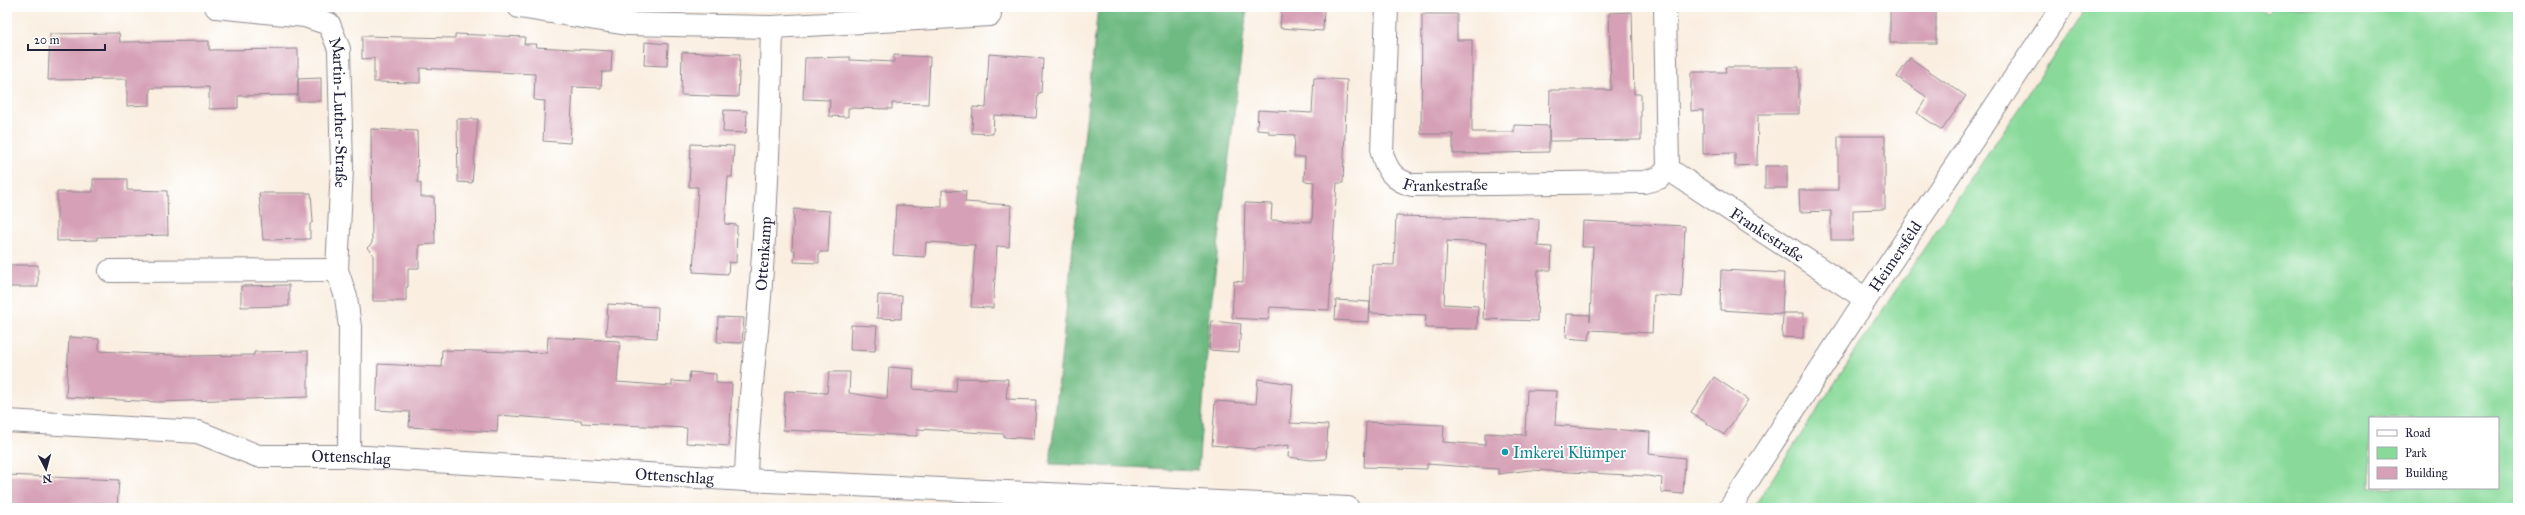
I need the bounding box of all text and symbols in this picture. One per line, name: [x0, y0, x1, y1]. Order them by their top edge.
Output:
scale bar: [28, 26, 105, 52]
text: 20 m: [34, 33, 60, 47]
street label: Martin-Luther-Straße: [326, 34, 352, 189]
street label: Frankestraße: [1400, 173, 1488, 195]
street label: Frankestraße: [1727, 203, 1808, 266]
street label: Ottenkamp: [751, 216, 775, 292]
street label: Heimersfeld: [1864, 217, 1925, 295]
legend: [2369, 417, 2499, 489]
text: Road: [2405, 426, 2431, 440]
place label: Imkerei Klümper: [1513, 443, 1626, 462]
text: Park: [2405, 446, 2427, 460]
street label: Ottenschlag: [312, 447, 392, 469]
marker: Imkerei Klümper: [1500, 447, 1510, 457]
north arrow: [26, 449, 66, 489]
street label: Ottenschlag: [635, 464, 715, 489]
text: Building: [2405, 466, 2448, 481]
text: N: [41, 471, 52, 485]

